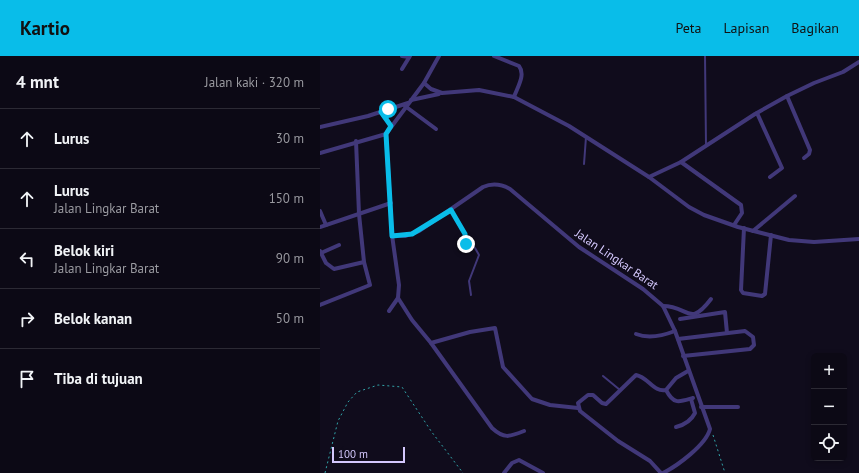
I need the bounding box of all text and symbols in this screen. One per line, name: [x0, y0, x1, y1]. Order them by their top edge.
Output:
text: Kartio: [20, 16, 70, 40]
text: Peta: [675, 19, 702, 37]
text: Lapisan: [724, 19, 769, 37]
text: Bagikan: [791, 19, 839, 37]
text: 4 mnt: [16, 71, 59, 93]
text: Jalan kaki · 320 m: [205, 74, 304, 91]
route start: [379, 100, 397, 118]
icon: ahead: [16, 128, 38, 150]
text: Lurus: [54, 129, 89, 148]
text: 30 m: [276, 130, 304, 147]
text: Lurus: [54, 181, 89, 200]
icon: ahead: [16, 188, 38, 210]
text: 150 m: [269, 190, 304, 207]
text: Jalan Lingkar Barat: [54, 200, 159, 217]
street label: Jalan Lingkar Barat: [572, 225, 661, 292]
route end: [457, 235, 475, 253]
text: Belok kiri: [54, 241, 114, 260]
icon: left: [16, 248, 38, 270]
text: 90 m: [276, 250, 304, 267]
text: Jalan Lingkar Barat: [54, 260, 159, 277]
icon: right: [16, 308, 38, 330]
text: Belok kanan: [54, 309, 132, 328]
text: 50 m: [276, 310, 304, 327]
map controls: [811, 353, 847, 461]
button: +: [811, 353, 847, 389]
icon: arrive: [16, 368, 38, 390]
text: Tiba di tujuan: [54, 369, 143, 388]
button: −: [811, 389, 847, 425]
button: locate: [811, 425, 847, 461]
scale bar: [332, 445, 405, 464]
text: 100 m: [338, 447, 368, 461]

